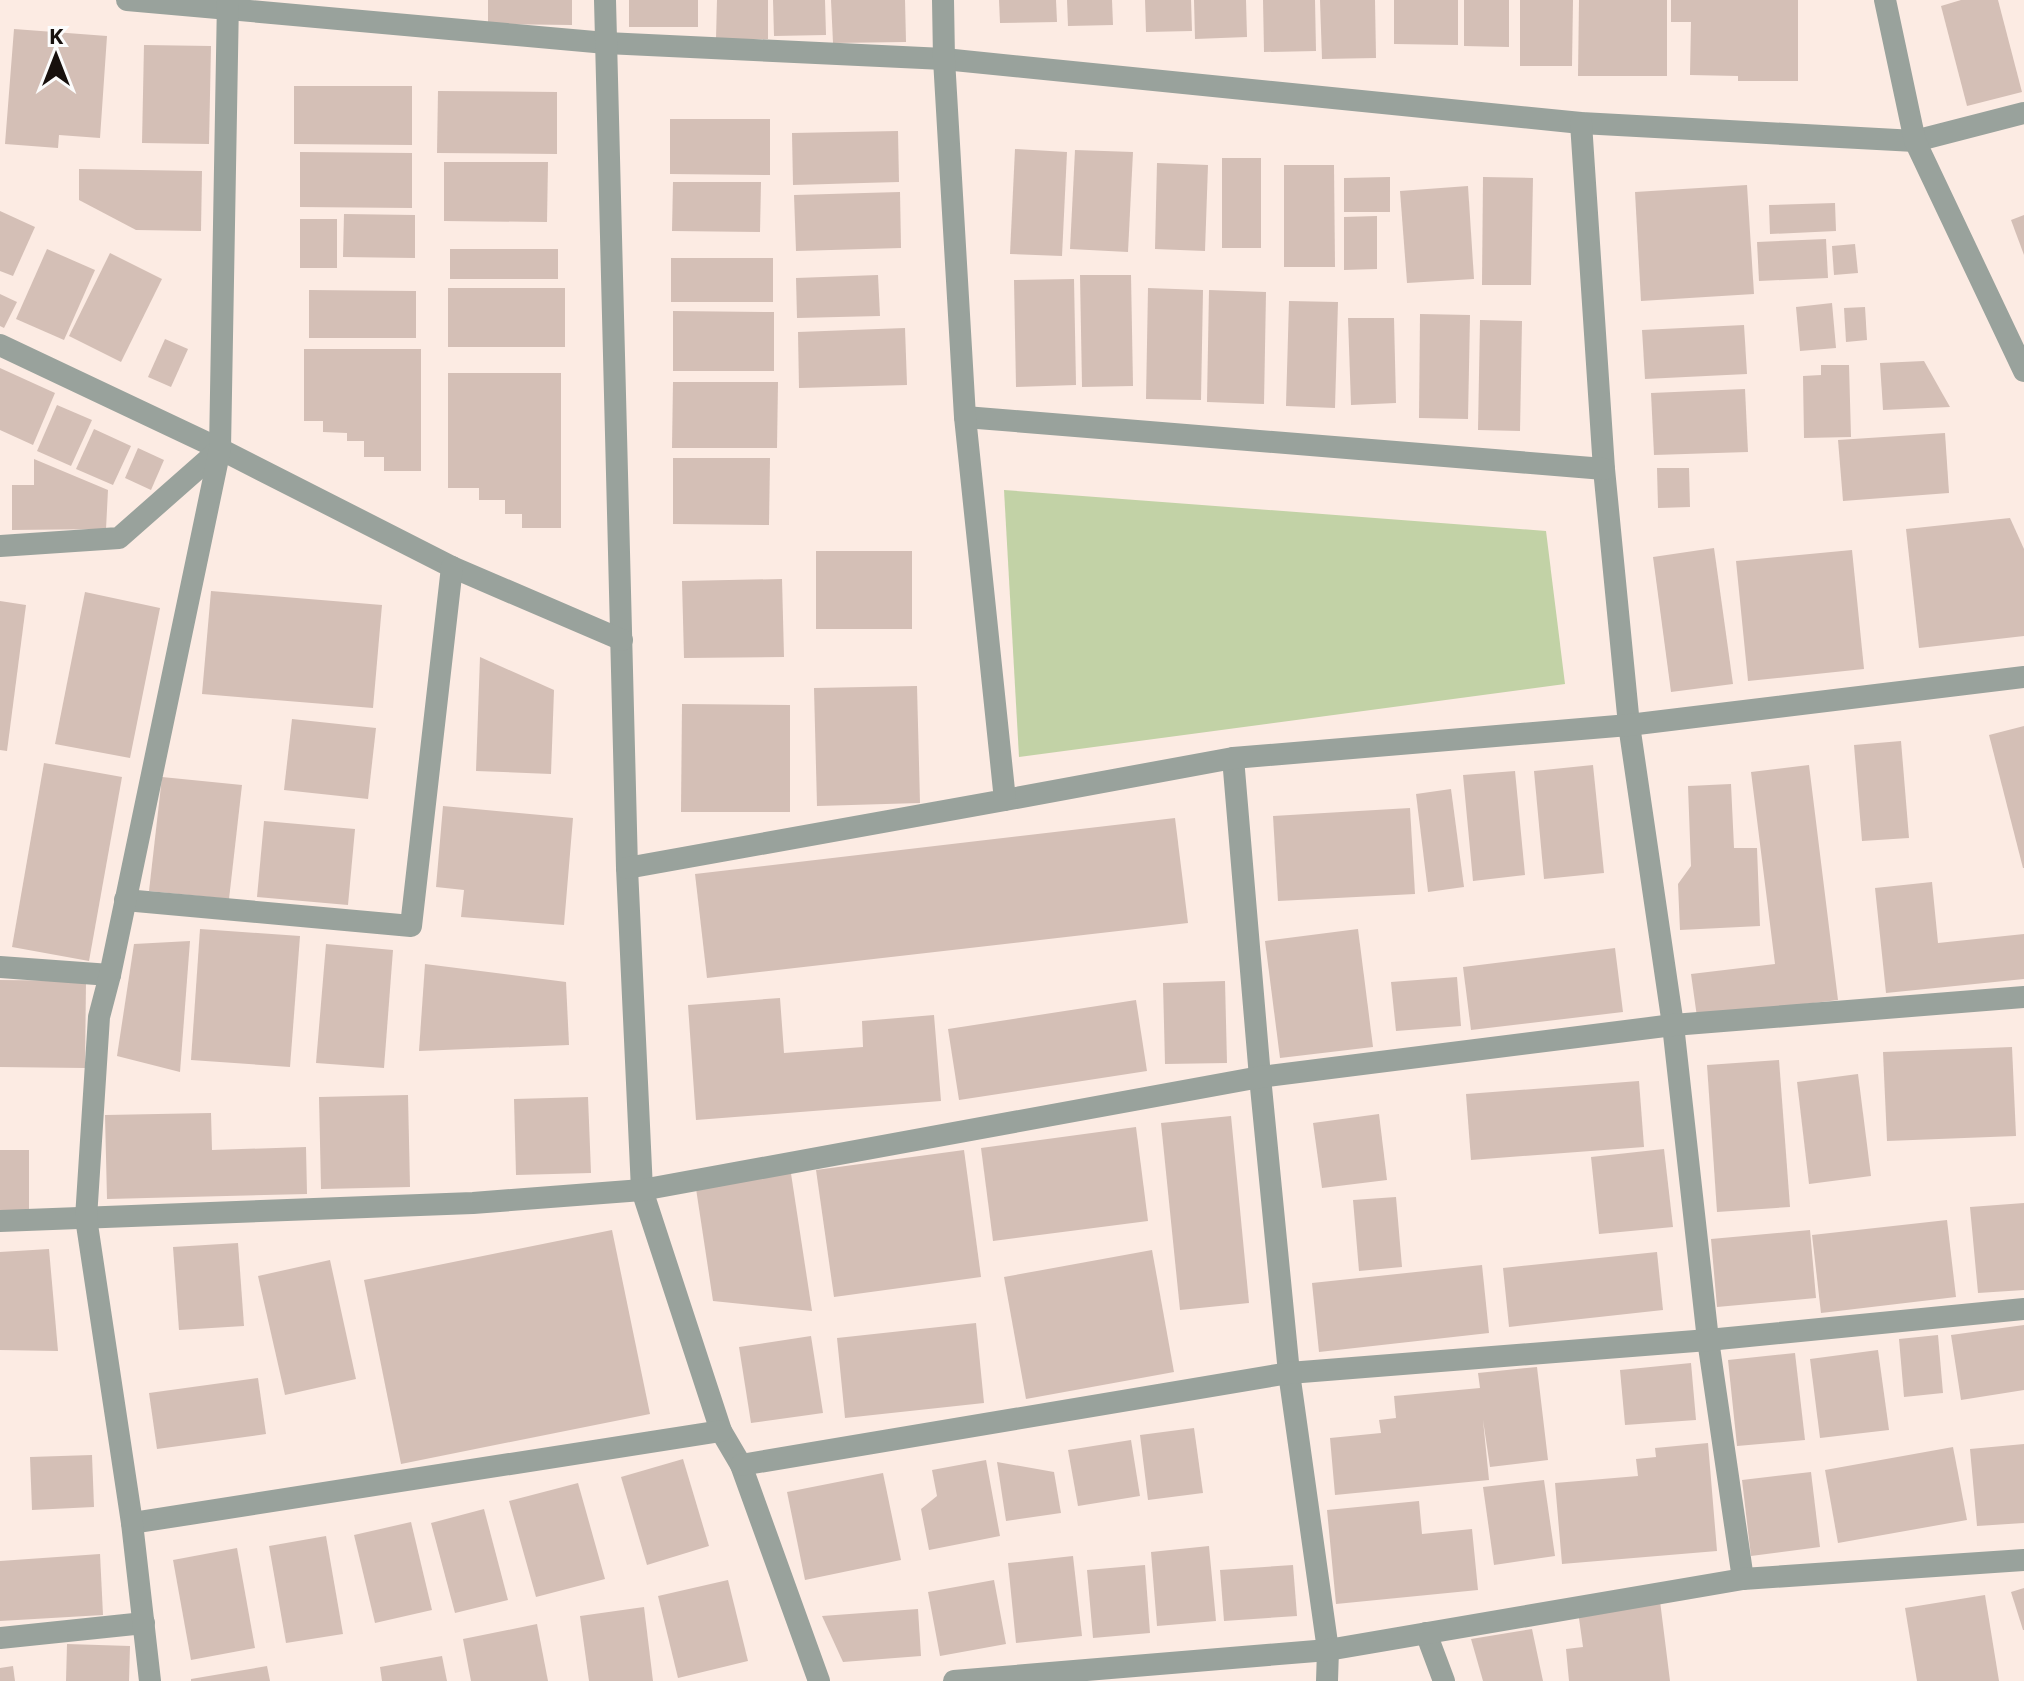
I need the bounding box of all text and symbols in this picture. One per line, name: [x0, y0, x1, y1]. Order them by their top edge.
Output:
north arrow: [16, 16, 96, 96]
text: K: [49, 20, 64, 50]

